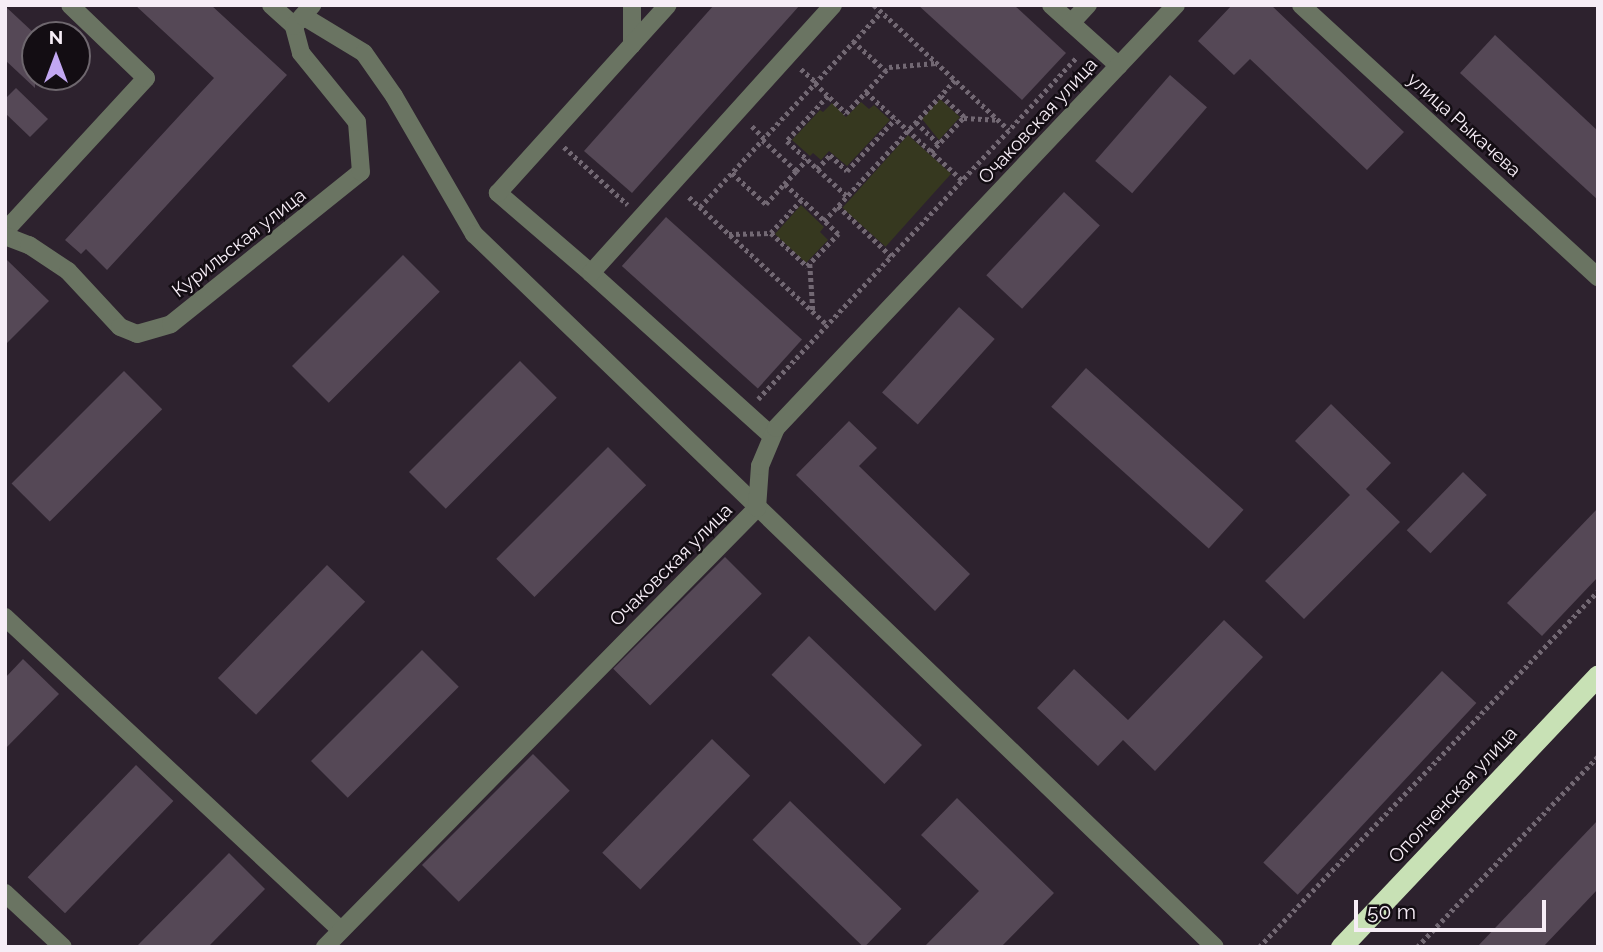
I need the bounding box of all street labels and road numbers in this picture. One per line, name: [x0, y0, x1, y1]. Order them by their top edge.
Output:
street label: Очаковская улица: [974, 53, 1102, 189]
street label: улица Рыкачева: [1403, 68, 1525, 182]
street label: Курильская улица: [167, 184, 311, 302]
street label: Очаковская улица: [605, 499, 737, 631]
street label: Ополченская улица: [1384, 722, 1522, 868]

